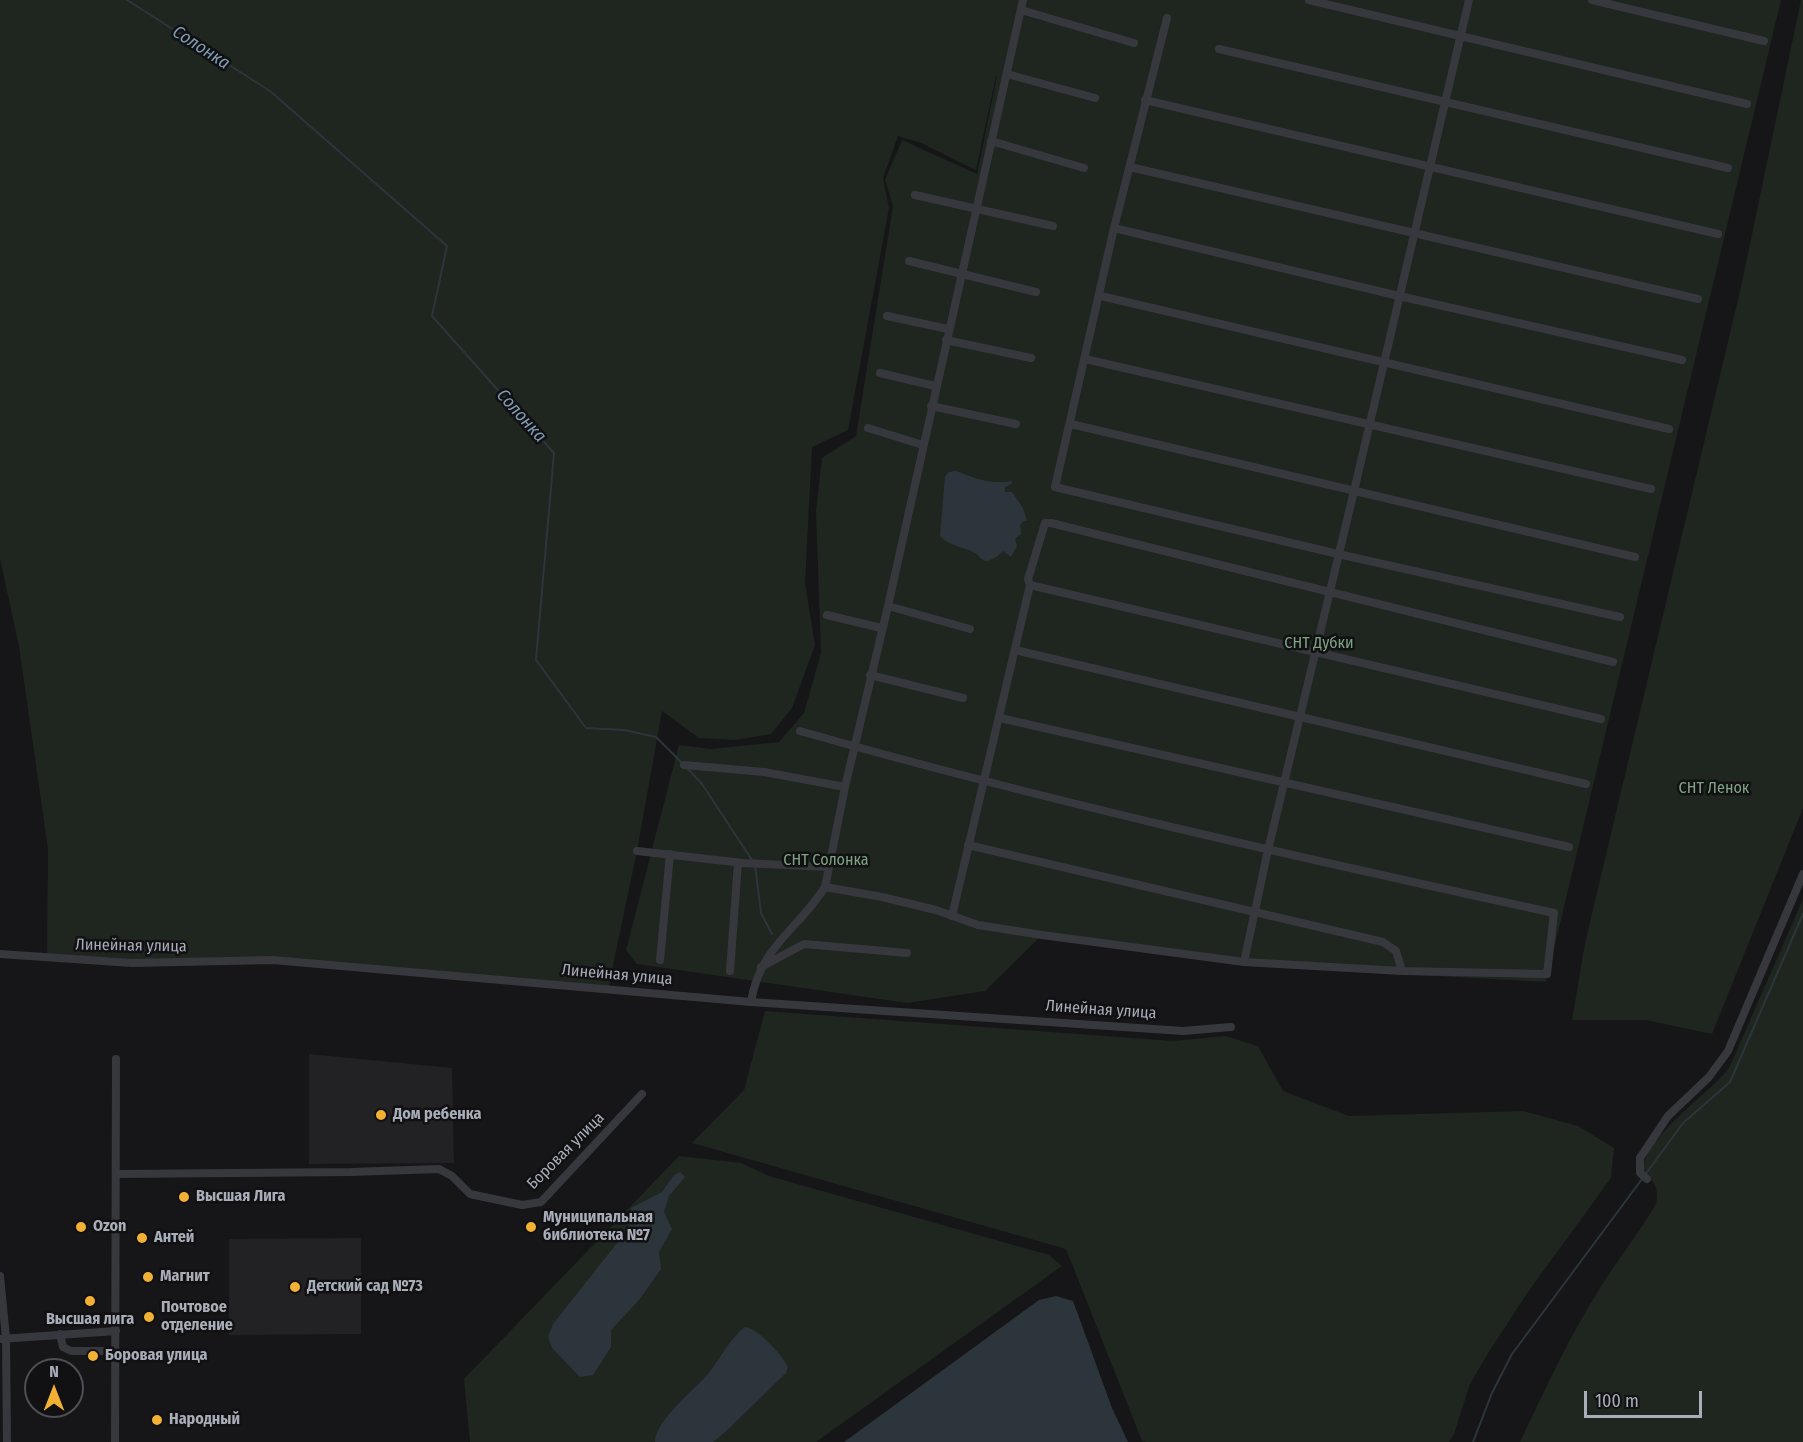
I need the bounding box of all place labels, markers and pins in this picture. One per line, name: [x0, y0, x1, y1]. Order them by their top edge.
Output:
place label: Дом ребенка: [393, 1105, 482, 1125]
marker: Дом ребенка: [374, 1108, 388, 1122]
place label: Высшая Лига: [196, 1187, 285, 1207]
marker: Высшая Лига: [177, 1190, 191, 1204]
place label: Муниципальная библиотека №7: [543, 1208, 653, 1246]
place label: Ozon: [93, 1217, 126, 1237]
marker: Ozon: [74, 1220, 88, 1234]
marker: Муниципальная библиотека №7: [524, 1220, 538, 1234]
place label: Антей: [154, 1228, 194, 1248]
marker: Антей: [135, 1231, 149, 1245]
place label: Магнит: [160, 1267, 210, 1287]
marker: Магнит: [141, 1270, 155, 1284]
place label: Детский сад №73: [307, 1277, 423, 1297]
marker: Детский сад №73: [288, 1280, 302, 1294]
marker: Высшая лига: [83, 1294, 97, 1308]
place label: Почтовое отделение: [161, 1298, 233, 1336]
place label: Высшая лига: [46, 1310, 134, 1330]
marker: Почтовое отделение: [142, 1310, 156, 1324]
place label: Боровая улица: [105, 1346, 208, 1366]
marker: Боровая улица: [86, 1349, 100, 1363]
place label: Народный: [169, 1410, 240, 1430]
marker: Народный: [150, 1413, 164, 1427]

